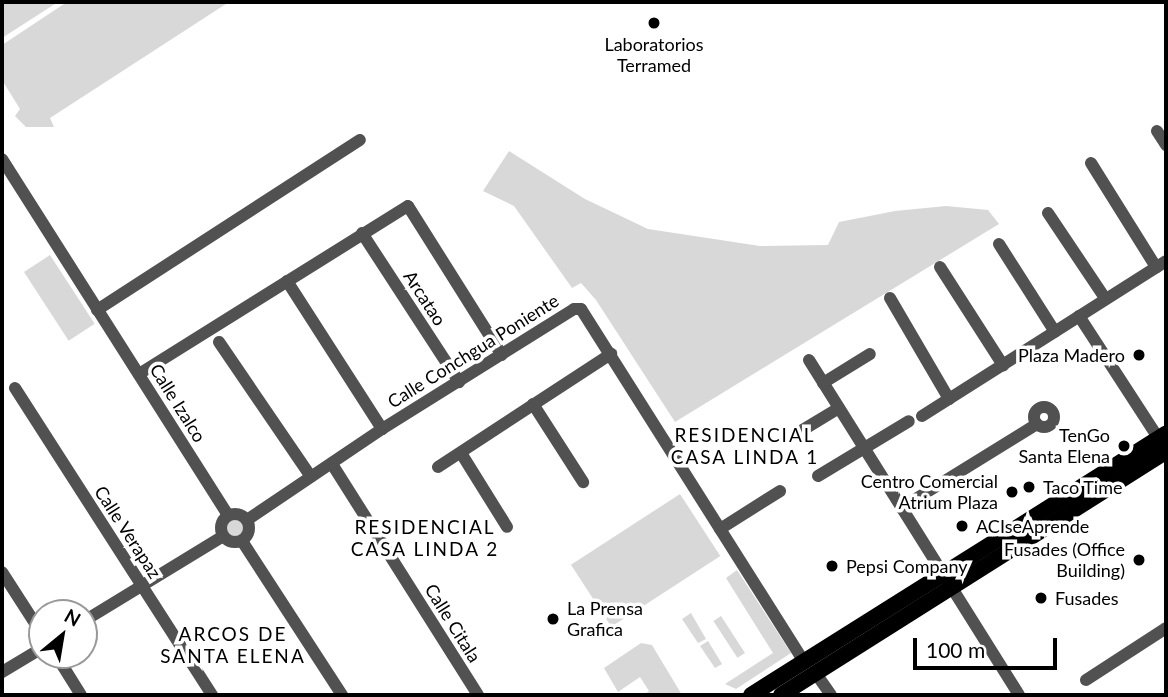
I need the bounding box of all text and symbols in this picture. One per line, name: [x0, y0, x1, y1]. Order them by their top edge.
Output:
marker: Laboratorios Terramed: [646, 15, 662, 31]
place label: Laboratorios Terramed: [604, 34, 704, 76]
street label: Arcatao: [399, 266, 451, 330]
street label: Calle Conchgua Poniente: [384, 290, 562, 412]
place label: Plaza Madero: [1018, 344, 1125, 366]
marker: Plaza Madero: [1131, 347, 1147, 363]
street label: Calle Izalco: [145, 360, 211, 446]
district label: RESIDENCIAL CASA LINDA 1: [672, 424, 818, 468]
place label: TenGo Santa Elena: [1018, 425, 1110, 467]
marker: TenGo Santa Elena: [1116, 438, 1132, 454]
place label: Centro Comercial Atrium Plaza: [861, 471, 998, 514]
place label: Taco Time: [1043, 476, 1123, 498]
marker: Taco Time: [1021, 479, 1037, 495]
street label: Calle Verapaz: [90, 481, 166, 583]
marker: Centro Comercial Atrium Plaza: [1004, 484, 1020, 500]
place label: ACIseAprende: [976, 515, 1089, 537]
district label: RESIDENCIAL CASA LINDA 2: [352, 516, 498, 560]
marker: ACIseAprende: [954, 518, 970, 534]
place label: Fusades (Office Building): [1004, 539, 1125, 582]
marker: Fusades (Office Building): [1131, 552, 1147, 568]
place label: Pepsi Company: [846, 555, 968, 577]
marker: Pepsi Company: [824, 558, 840, 574]
street label: Calle Citala: [420, 580, 486, 666]
place label: Fusades: [1055, 587, 1119, 609]
marker: Fusades: [1033, 590, 1049, 606]
place label: La Prensa Grafica: [567, 598, 643, 640]
north arrow: [28, 599, 98, 669]
text: N: [61, 603, 85, 631]
marker: La Prensa Grafica: [545, 611, 561, 627]
district label: ARCOS DE SANTA ELENA: [161, 623, 305, 667]
scale bar: [916, 624, 1060, 668]
text: 100 m: [926, 637, 985, 662]

